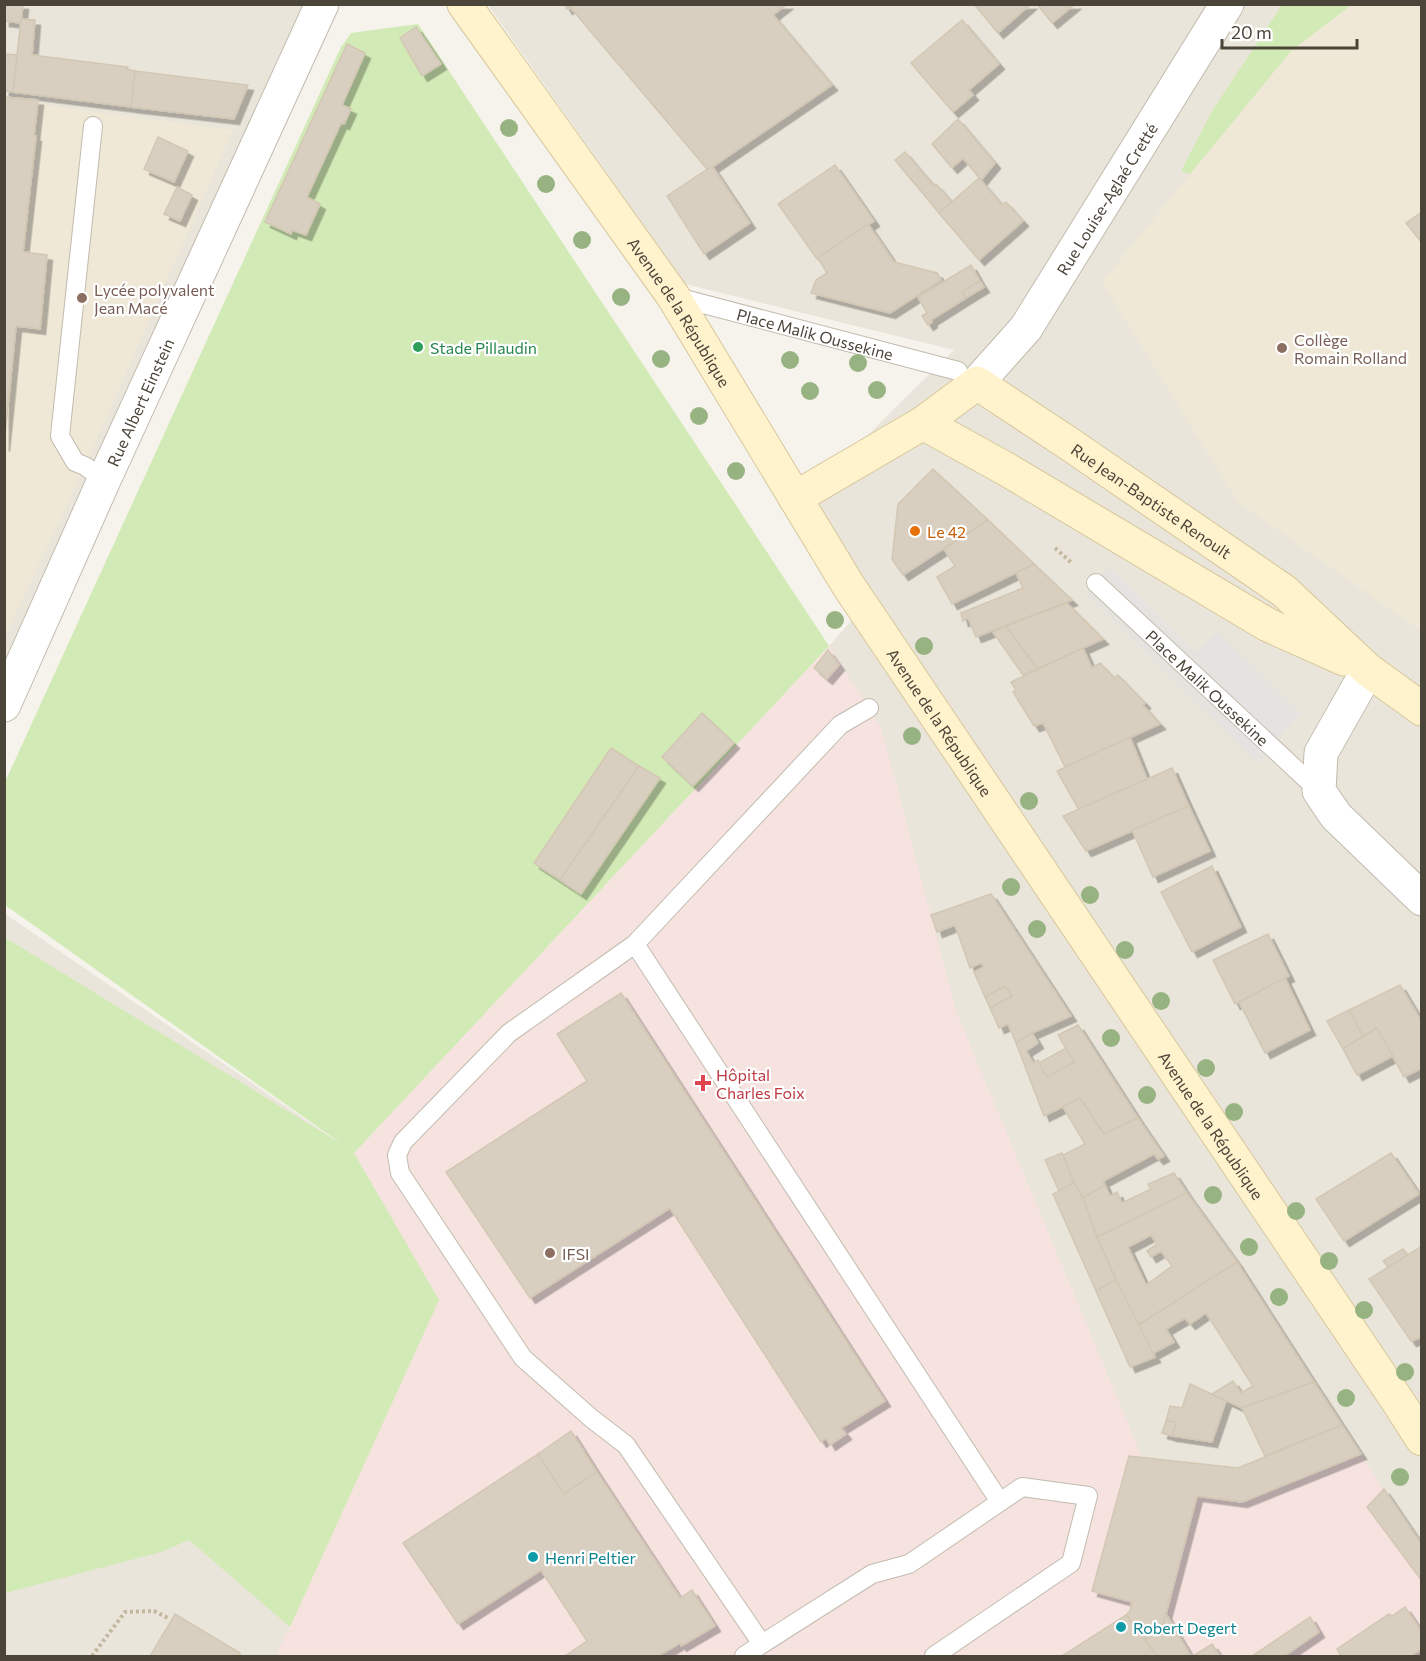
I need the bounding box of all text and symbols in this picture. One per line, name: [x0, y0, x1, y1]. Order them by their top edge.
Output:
scale bar: [1222, 12, 1357, 50]
text: 20 m: [1231, 21, 1272, 43]
street label: Rue Louise-Aglaé Cretté: [1052, 119, 1161, 278]
street label: Avenue de la République: [624, 233, 735, 390]
place label: Lycée polyvalent Jean Macé: [94, 280, 215, 317]
marker: Lycée polyvalent Jean Macé: [75, 291, 89, 305]
street label: Place Malik Oussekine: [735, 304, 895, 363]
place label: Collège Romain Rolland: [1294, 330, 1407, 367]
street label: Rue Albert Einstein: [102, 335, 177, 469]
place label: Stade Pillaudin: [430, 338, 537, 357]
marker: Stade Pillaudin: [411, 340, 425, 354]
marker: Collège Romain Rolland: [1275, 341, 1289, 355]
street label: Rue Jean-Baptiste Renoult: [1068, 439, 1236, 562]
place label: Le 42: [927, 522, 966, 541]
marker: Le 42: [908, 524, 922, 538]
street label: Place Malik Oussekine: [1143, 626, 1273, 749]
street label: Avenue de la République: [884, 644, 997, 799]
street label: Avenue de la République: [1155, 1047, 1268, 1203]
place label: Hôpital Charles Foix: [716, 1065, 805, 1102]
marker: Hôpital Charles Foix: [694, 1074, 712, 1092]
place label: IFSI: [562, 1244, 590, 1263]
marker: IFSI: [543, 1246, 557, 1260]
place label: Henri Peltier: [545, 1548, 637, 1567]
marker: Henri Peltier: [526, 1550, 540, 1564]
place label: Robert Degert: [1133, 1618, 1237, 1637]
marker: Robert Degert: [1114, 1620, 1128, 1634]

